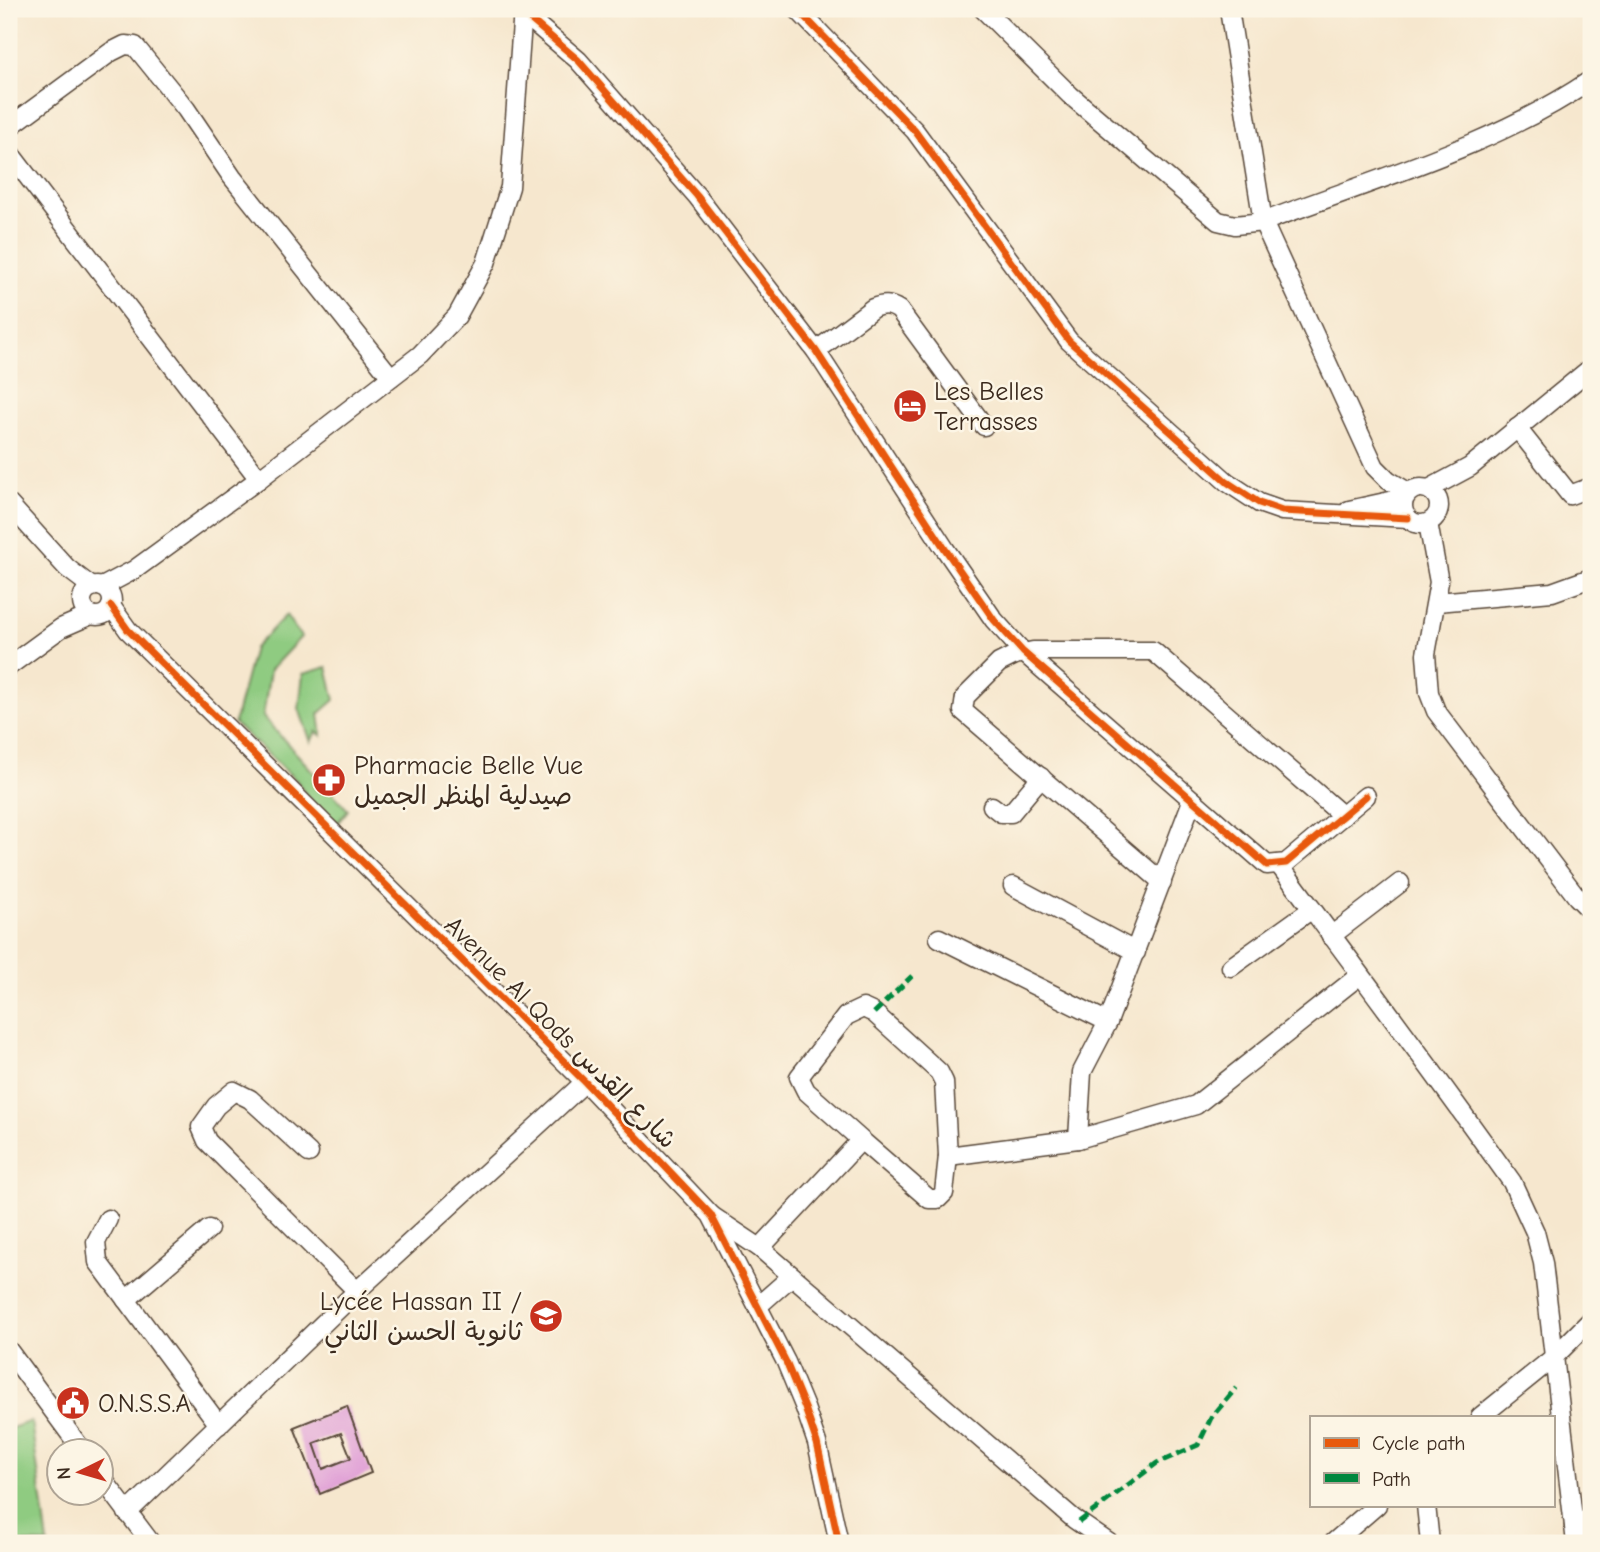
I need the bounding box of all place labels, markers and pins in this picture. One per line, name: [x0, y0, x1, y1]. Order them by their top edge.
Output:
place label: Les Belles Terrasses: [934, 377, 1043, 437]
hotel icon: Les Belles Terrasses: [891, 387, 929, 425]
place label: Pharmacie Belle Vue صيدلية المنظر الجميل: [354, 751, 583, 811]
pharmacy icon: Pharmacie Belle Vue صيدلية المنظر الجميل: [310, 761, 348, 799]
place label: Lycée Hassan II / ثانوية الحسن الثاني: [320, 1287, 523, 1354]
school or university icon: Lycée Hassan II / ثانوية الحسن الثاني: [527, 1297, 565, 1335]
public building icon: O.N.S.S.A: [54, 1384, 92, 1422]
place label: O.N.S.S.A: [98, 1389, 191, 1419]

